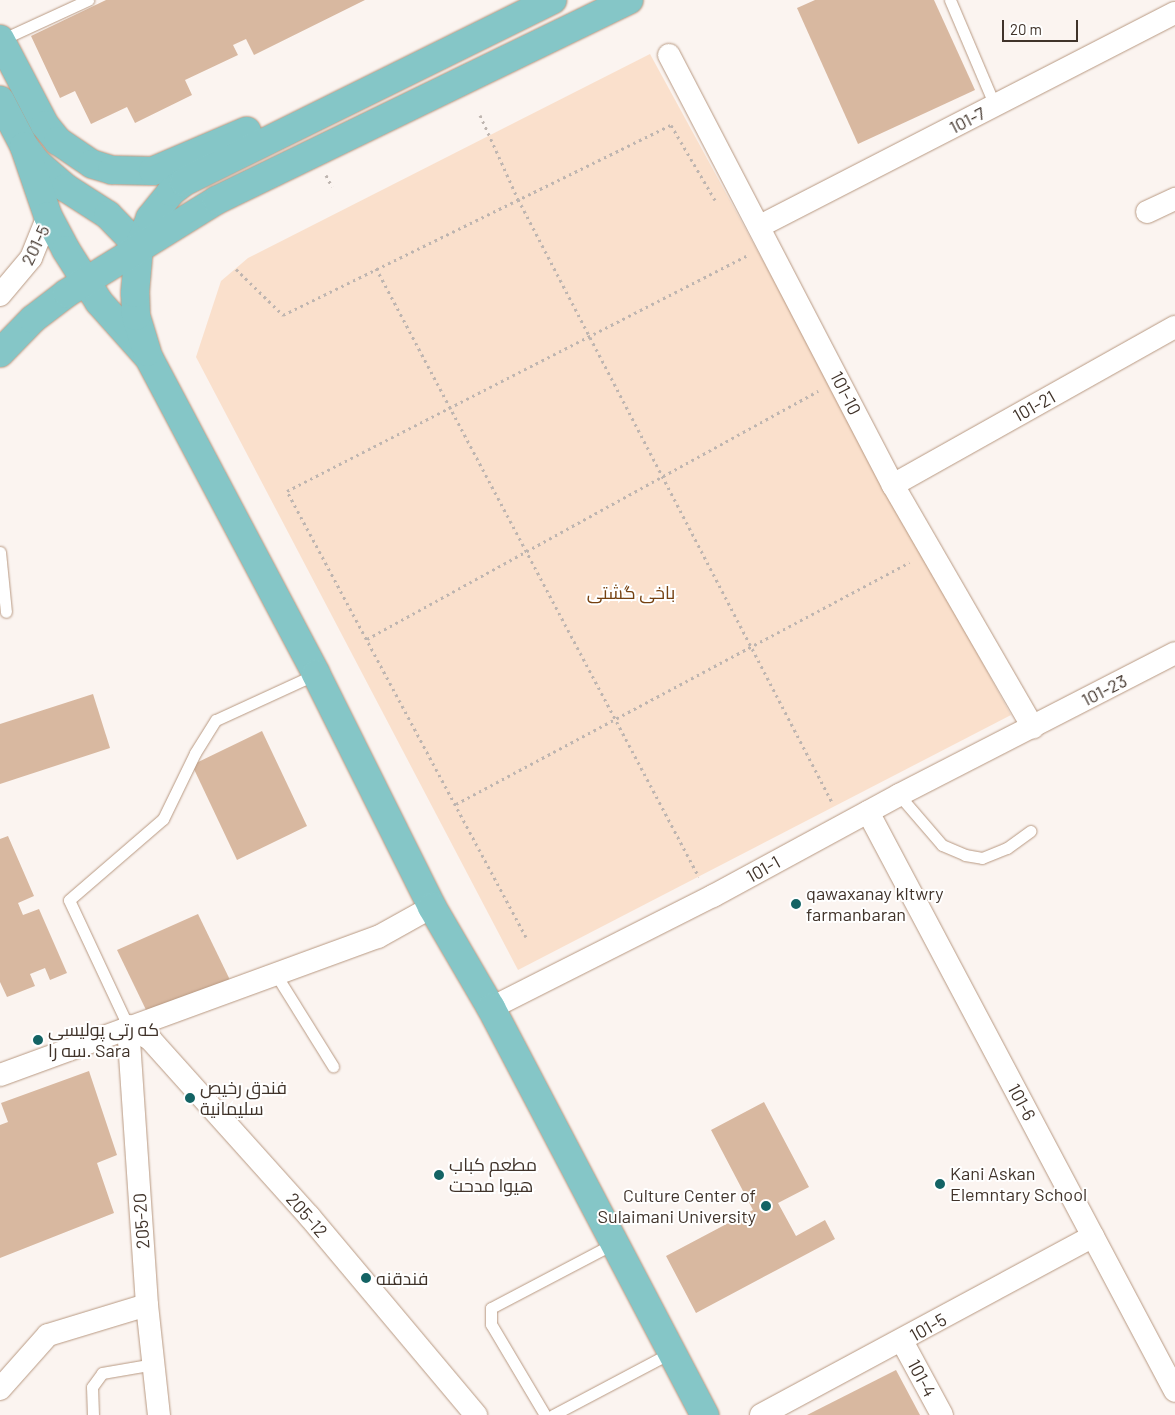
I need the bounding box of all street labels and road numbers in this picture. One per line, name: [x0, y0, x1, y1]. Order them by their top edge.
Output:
street label: 101-7: [945, 102, 989, 138]
street label: 201-5: [16, 221, 54, 269]
street label: 101-10: [826, 368, 866, 418]
street label: 101-21: [1009, 386, 1059, 426]
street label: 101-23: [1078, 669, 1130, 711]
street label: 101-1: [742, 851, 784, 887]
street label: 101-6: [1003, 1080, 1041, 1124]
street label: 205-12: [282, 1188, 332, 1242]
street label: 205-20: [128, 1192, 154, 1250]
street label: 101-5: [906, 1308, 950, 1346]
street label: 101-4: [903, 1356, 941, 1400]

